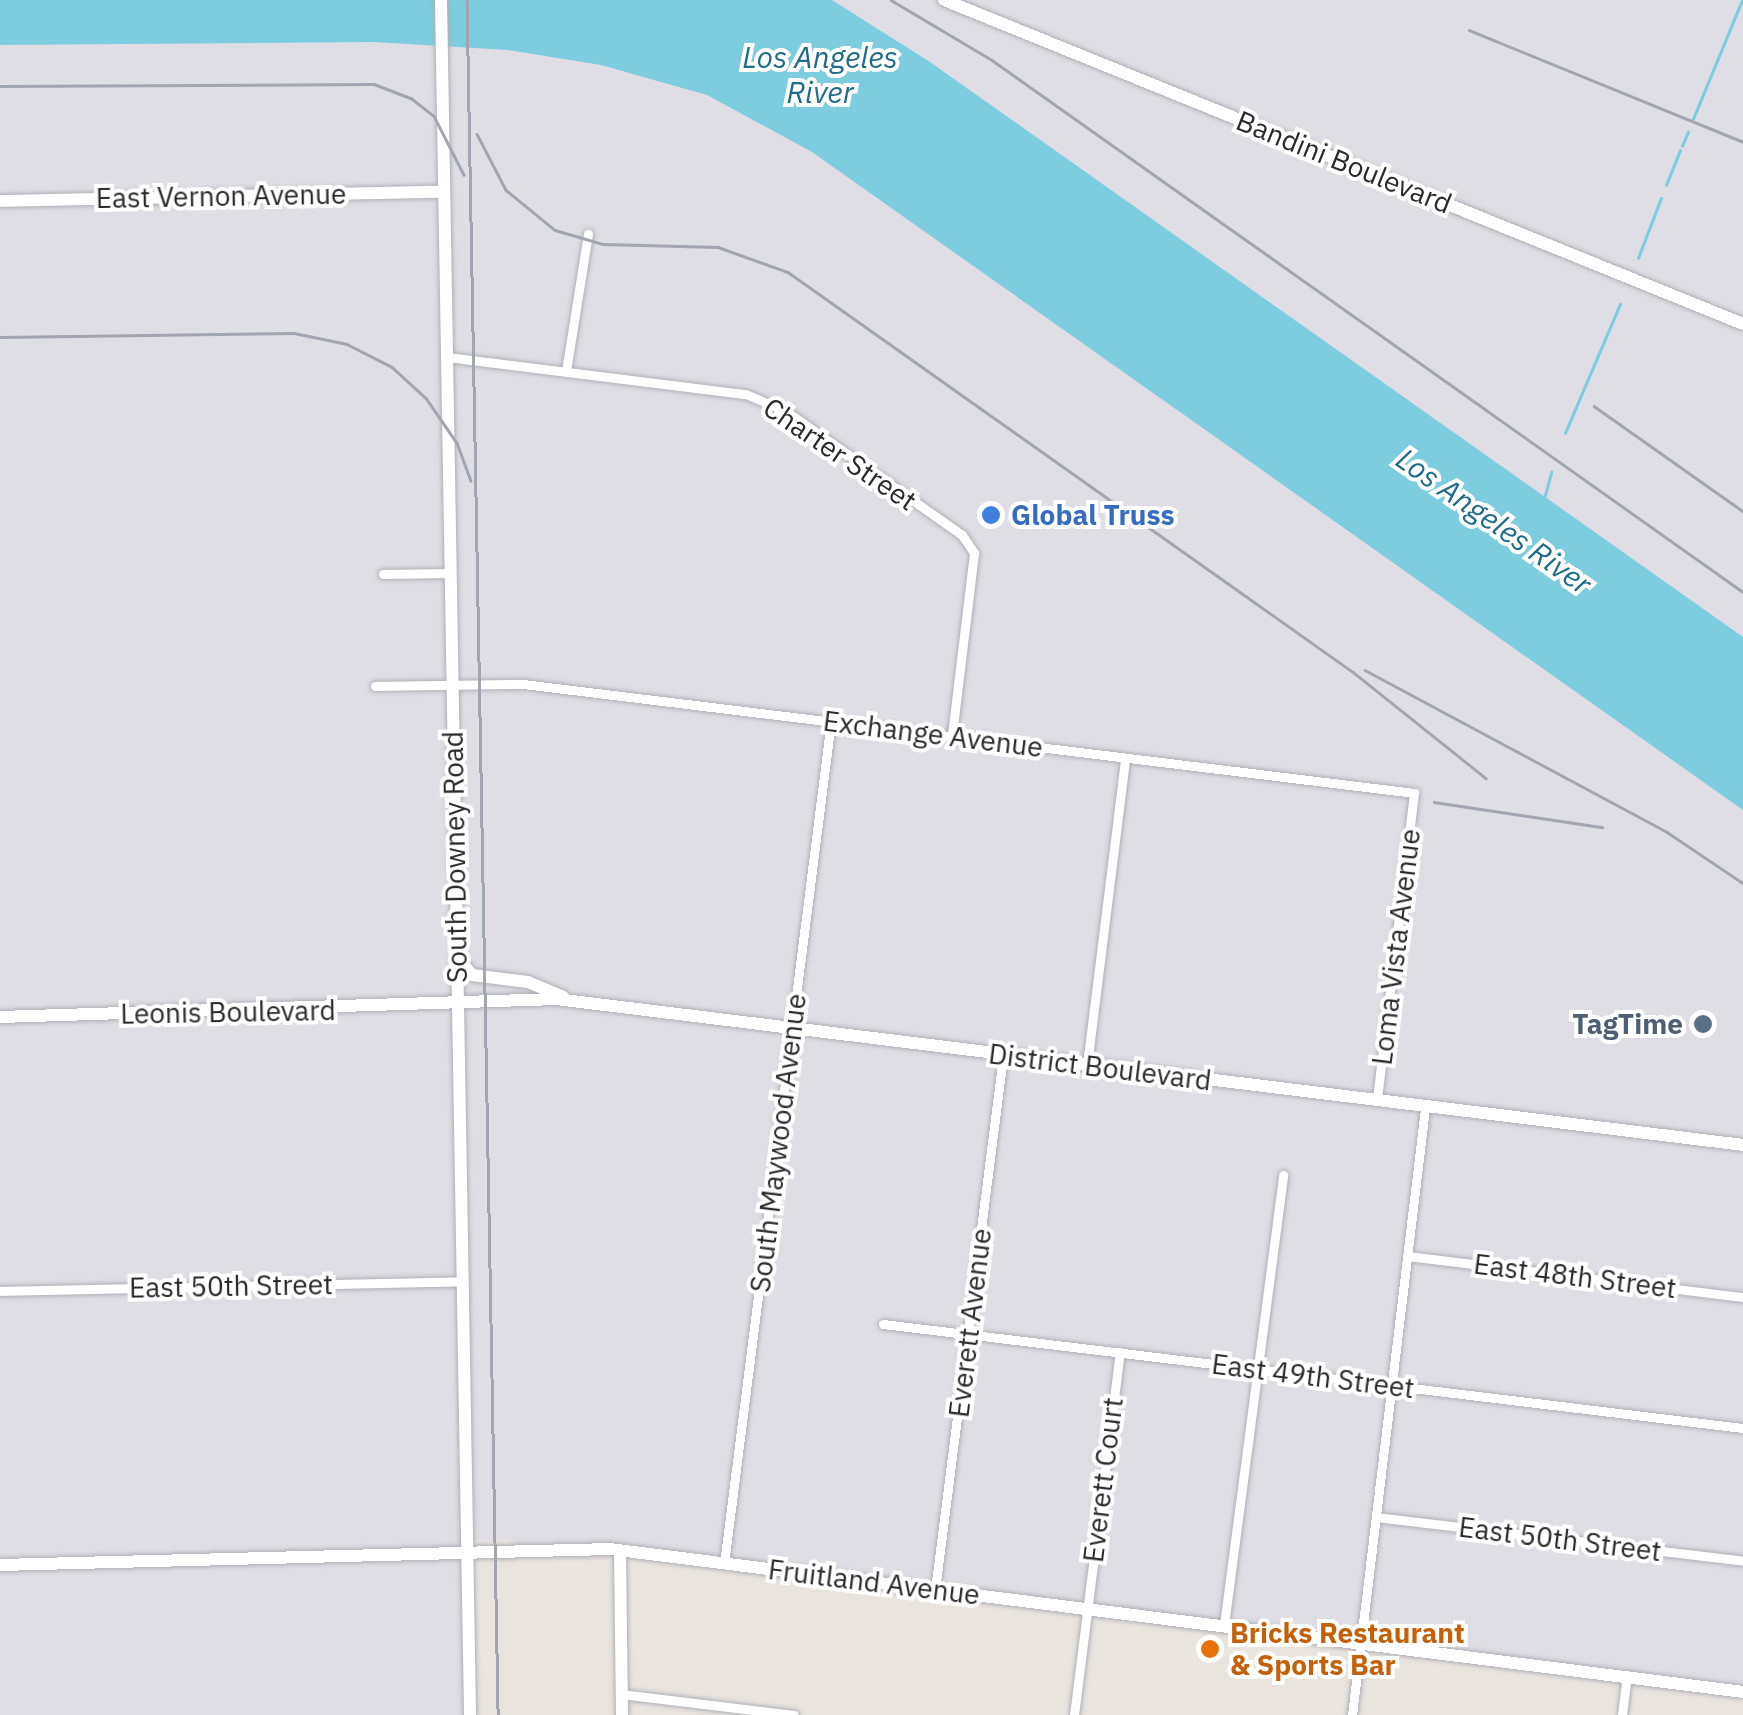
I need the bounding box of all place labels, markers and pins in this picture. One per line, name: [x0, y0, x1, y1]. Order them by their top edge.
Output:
place label: Global Truss: [1011, 498, 1175, 532]
marker: Global Truss: [980, 504, 1002, 526]
place label: TagTime: [1572, 1007, 1683, 1041]
marker: TagTime: [1692, 1013, 1714, 1035]
place label: Bricks Restaurant & Sports Bar: [1230, 1616, 1465, 1682]
marker: Bricks Restaurant & Sports Bar: [1199, 1638, 1221, 1660]

